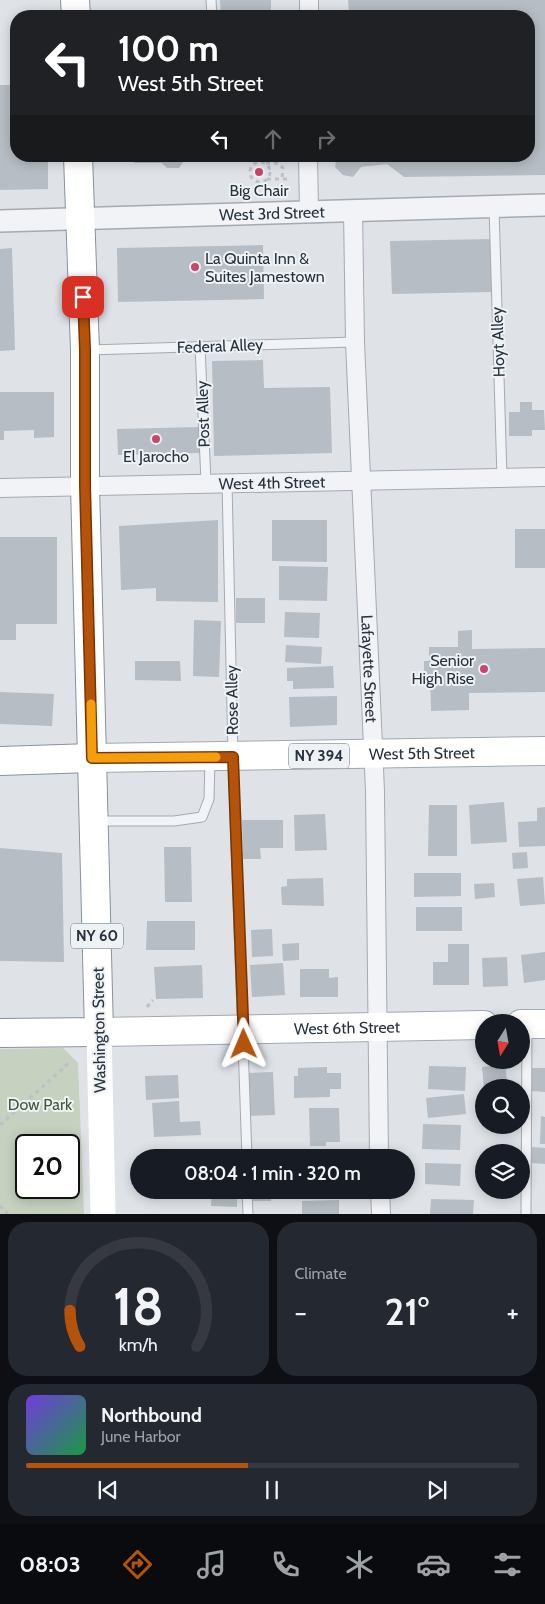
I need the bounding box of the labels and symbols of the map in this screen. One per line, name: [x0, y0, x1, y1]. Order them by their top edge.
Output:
marker: Big Chair: [253, 166, 265, 178]
place label: Big Chair: [229, 181, 289, 200]
street label: West 3rd Street: [219, 202, 326, 224]
place label: La Quinta Inn & Suites Jamestown: [205, 249, 325, 286]
marker: La Quinta Inn & Suites Jamestown: [189, 261, 201, 273]
pin: [62, 276, 104, 318]
street label: Hoyt Alley: [487, 307, 509, 377]
street label: Federal Alley: [177, 335, 263, 357]
street label: Post Alley: [192, 380, 214, 448]
marker: El Jarocho: [150, 433, 162, 445]
place label: El Jarocho: [123, 447, 189, 466]
street label: West 4th Street: [219, 472, 326, 493]
street label: Lafayette Street: [358, 614, 381, 724]
place label: Senior High Rise: [411, 651, 475, 688]
marker: Senior High Rise: [478, 663, 490, 675]
street label: Rose Alley: [222, 665, 242, 735]
street label: West 5th Street: [369, 743, 476, 763]
road number: NY 394: [289, 744, 349, 768]
road number: NY 60: [71, 924, 123, 948]
street label: Washington Street: [88, 966, 110, 1093]
north arrow: [475, 1014, 530, 1069]
position arrow: [217, 1017, 269, 1069]
street label: West 6th Street: [294, 1017, 401, 1038]
park label: Dow Park: [8, 1095, 73, 1114]
speed limit sign: 20: [15, 1134, 80, 1199]

